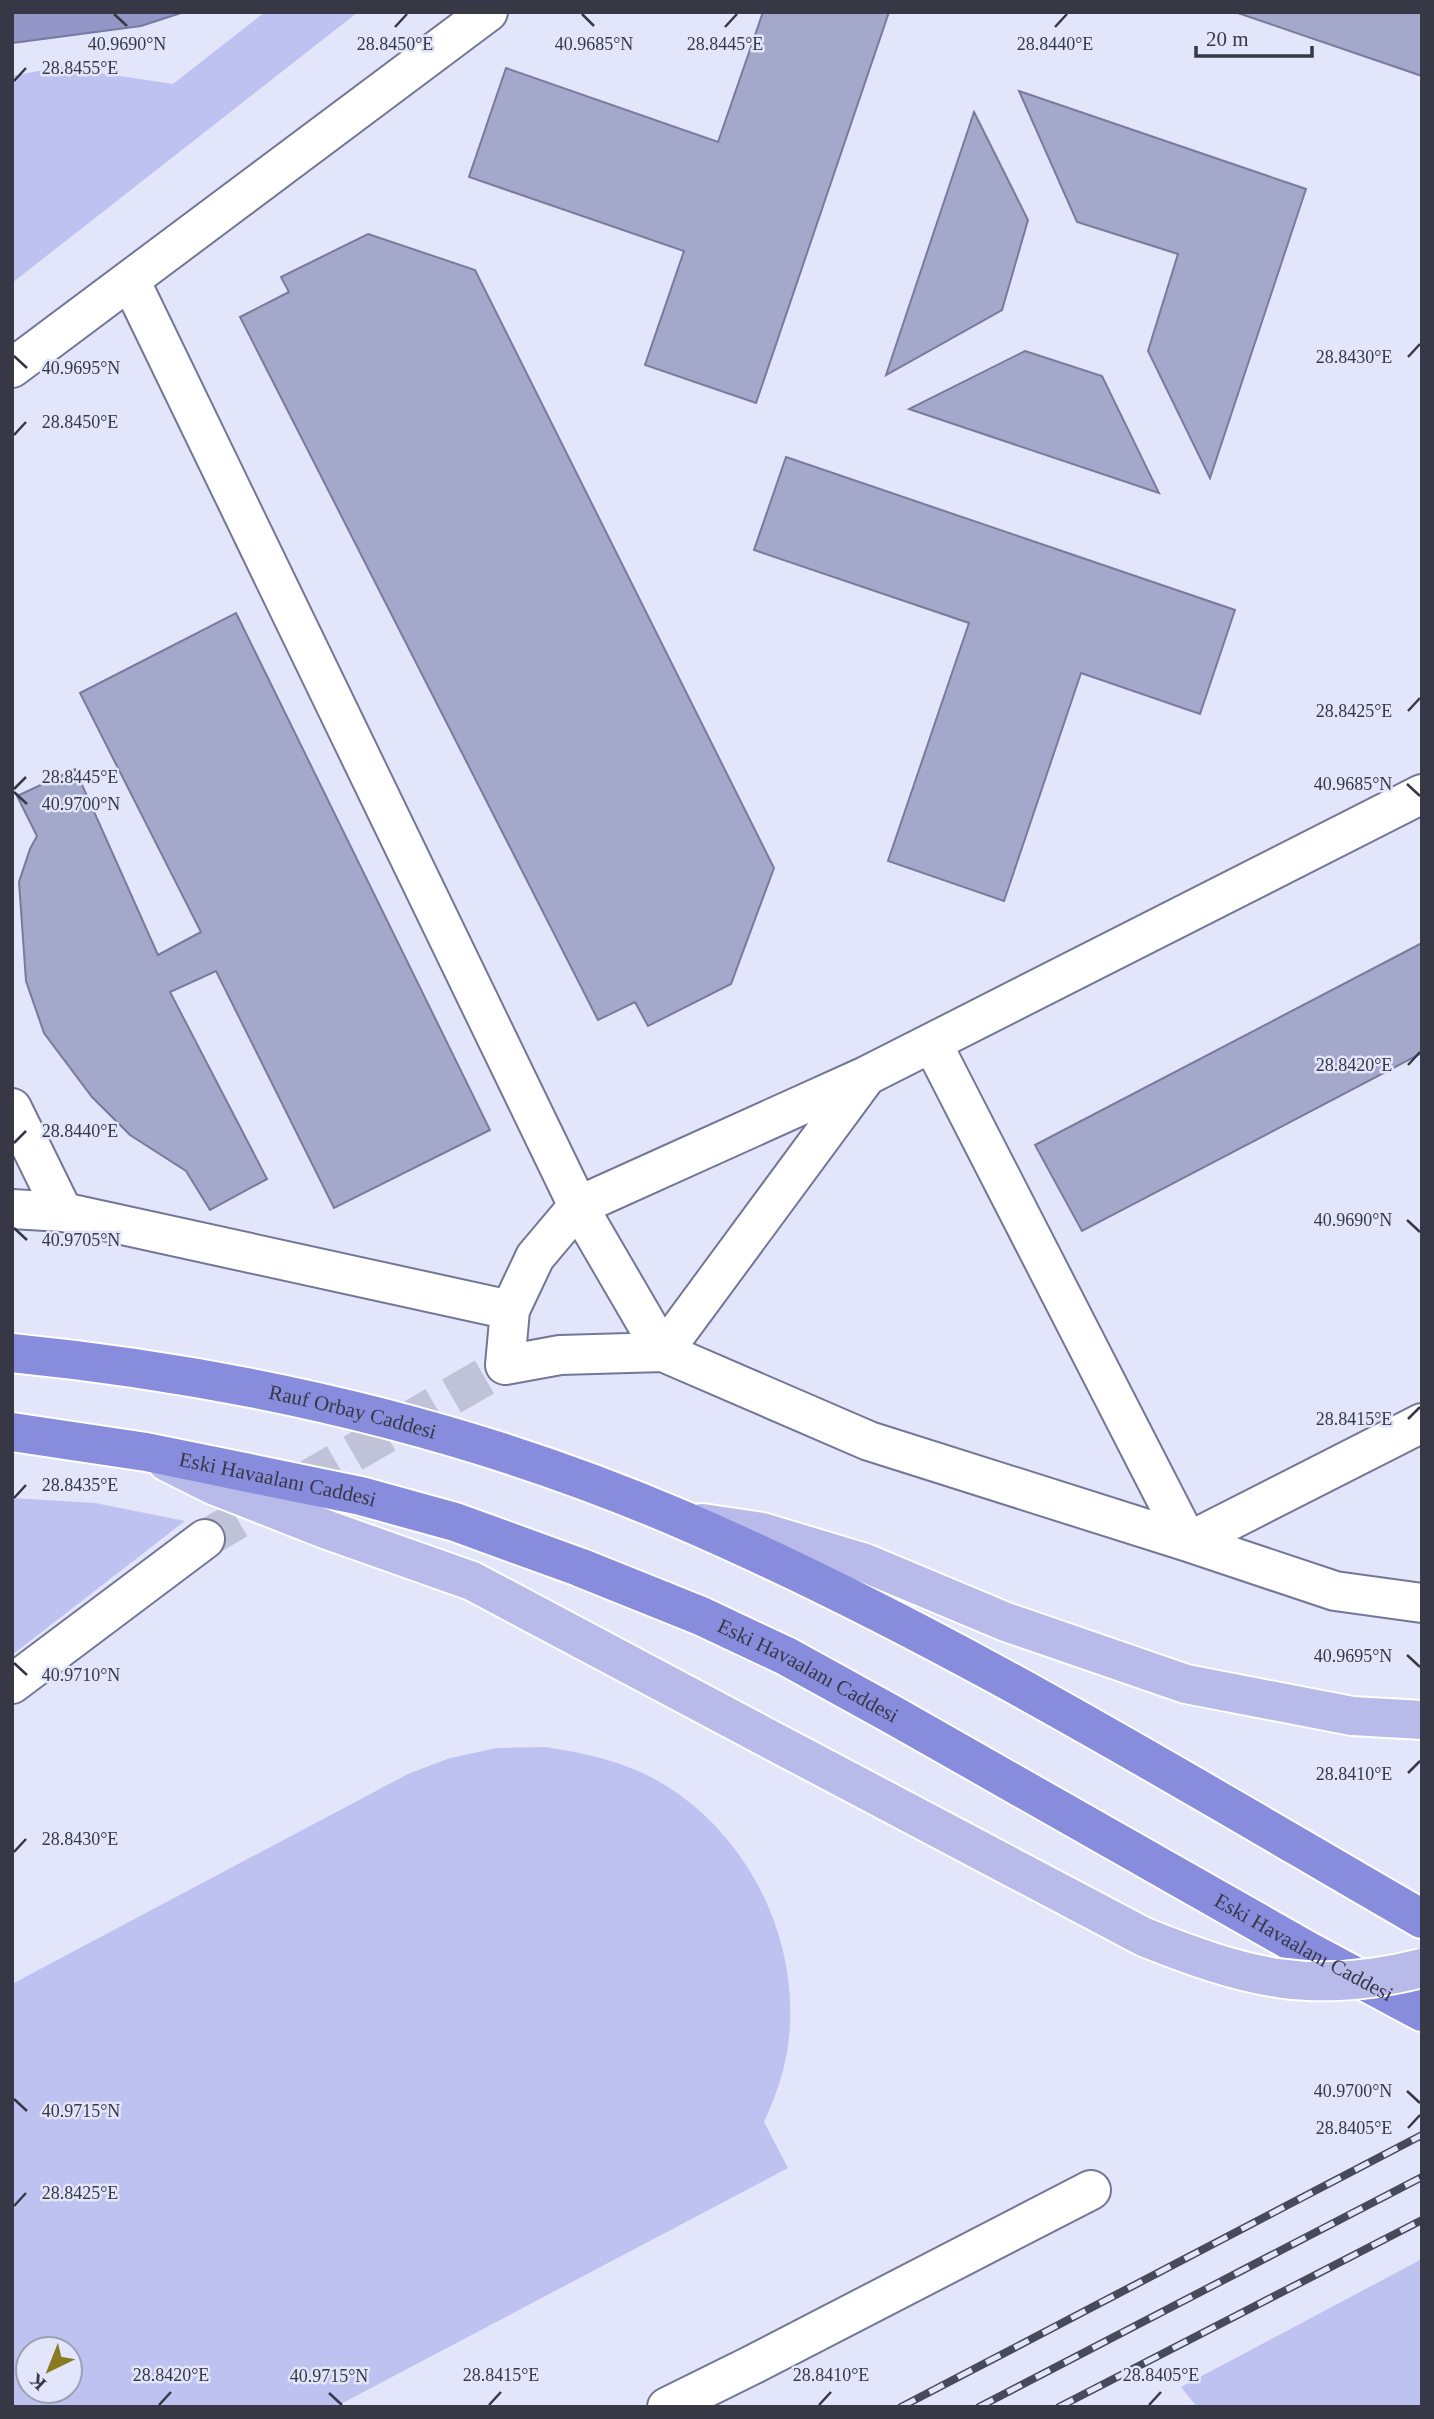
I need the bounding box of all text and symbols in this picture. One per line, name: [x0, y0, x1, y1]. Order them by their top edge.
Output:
scale bar: [1196, 14, 1312, 58]
text: 20 m: [1206, 27, 1249, 51]
text: 40.9690°N: [88, 34, 166, 54]
text: 28.8450°E: [357, 34, 433, 54]
text: 40.9685°N: [555, 34, 633, 54]
text: 28.8445°E: [687, 34, 763, 54]
text: 28.8440°E: [1017, 34, 1093, 54]
text: 28.8455°E: [42, 58, 118, 78]
text: 28.8430°E: [1316, 347, 1392, 367]
text: 40.9695°N: [42, 358, 120, 378]
text: 28.8450°E: [42, 412, 118, 432]
text: 28.8425°E: [1316, 701, 1392, 721]
text: 28.8445°E: [42, 767, 118, 787]
text: 40.9685°N: [1314, 774, 1392, 794]
text: 40.9700°N: [42, 794, 120, 814]
text: 28.8420°E: [1316, 1055, 1392, 1075]
text: 28.8440°E: [42, 1121, 118, 1141]
text: 40.9690°N: [1314, 1210, 1392, 1230]
text: 40.9705°N: [42, 1230, 120, 1250]
street label: Rauf Orbay Caddesi: [267, 1380, 439, 1444]
text: 28.8415°E: [1316, 1409, 1392, 1429]
street label: Eski Havaalanı Caddesi: [177, 1447, 379, 1512]
text: 28.8435°E: [42, 1475, 118, 1495]
street label: Eski Havaalanı Caddesi: [714, 1614, 903, 1728]
text: 40.9695°N: [1314, 1646, 1392, 1666]
text: 40.9710°N: [42, 1665, 120, 1685]
text: 28.8410°E: [1316, 1764, 1392, 1784]
text: 28.8430°E: [42, 1829, 118, 1849]
street label: Eski Havaalanı Caddesi: [1210, 1888, 1398, 2006]
text: 40.9700°N: [1314, 2081, 1392, 2101]
text: 40.9715°N: [42, 2101, 120, 2121]
text: 28.8405°E: [1316, 2118, 1392, 2138]
text: 28.8425°E: [42, 2183, 118, 2203]
north arrow: [14, 2335, 84, 2405]
text: 28.8420°E: [133, 2365, 209, 2385]
text: 28.8415°E: [463, 2365, 539, 2385]
text: 28.8410°E: [793, 2365, 869, 2385]
text: 28.8405°E: [1123, 2365, 1199, 2385]
text: 40.9715°N: [290, 2366, 368, 2386]
text: K: [25, 2369, 50, 2395]

